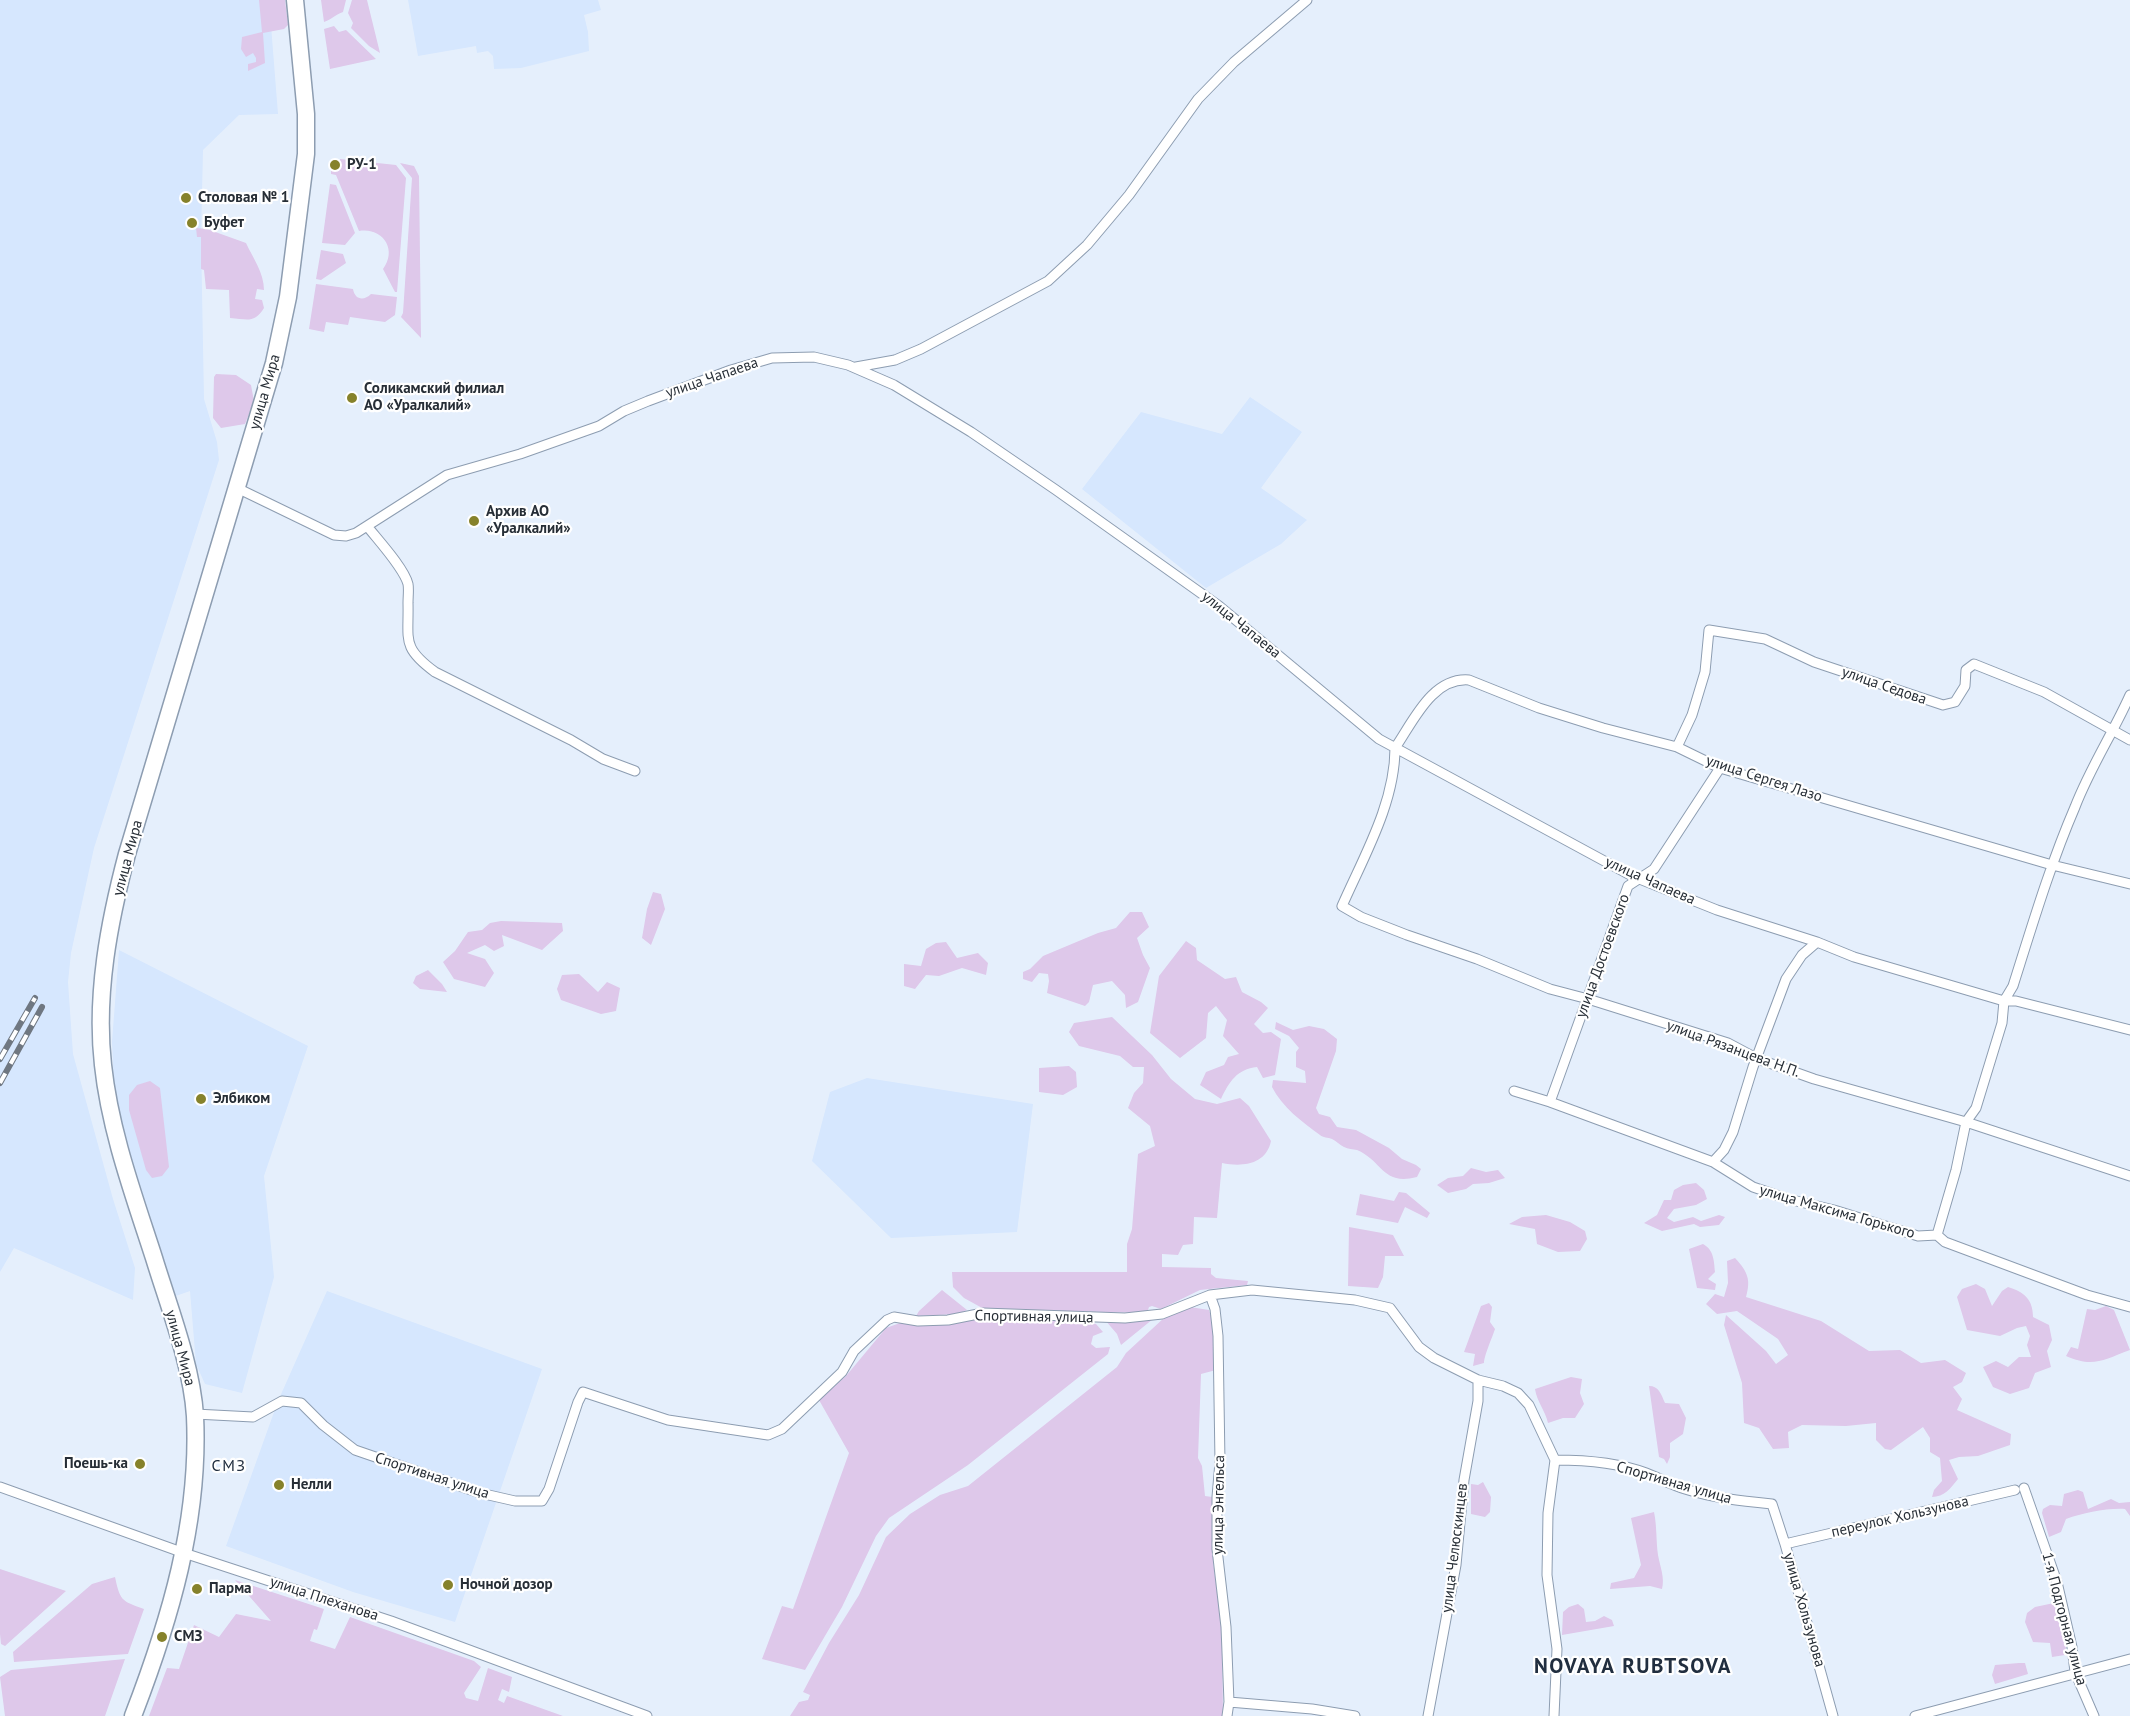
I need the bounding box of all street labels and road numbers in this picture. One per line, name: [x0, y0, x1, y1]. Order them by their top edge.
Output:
street label: улица Мира: [246, 352, 284, 432]
street label: улица Чапаева: [663, 354, 761, 402]
street label: улица Чапаева: [1198, 588, 1284, 662]
street label: улица Седова: [1839, 663, 1929, 709]
street label: улица Сергея Лазо: [1703, 752, 1825, 806]
street label: улица Мира: [109, 818, 147, 898]
street label: улица Чапаева: [1602, 853, 1698, 909]
street label: улица Достоевского: [1572, 892, 1634, 1020]
street label: улица Рязанцева Н.П.: [1664, 1016, 1802, 1082]
street label: улица Максима Горького: [1757, 1181, 1917, 1243]
street label: Спортивная улица: [974, 1307, 1094, 1327]
street label: улица Мира: [161, 1308, 199, 1388]
street label: Спортивная улица: [373, 1449, 491, 1503]
street label: улица Энгельса: [1209, 1455, 1229, 1555]
street label: Спортивная улица: [1614, 1458, 1734, 1508]
street label: улица Челюскинцев: [1438, 1482, 1472, 1614]
street label: переулок Хользунова: [1830, 1492, 1970, 1542]
street label: улица Хользунова: [1779, 1551, 1829, 1669]
street label: 1-я Подгорная улица: [2038, 1551, 2090, 1687]
street label: улица Плеханова: [267, 1573, 381, 1625]

